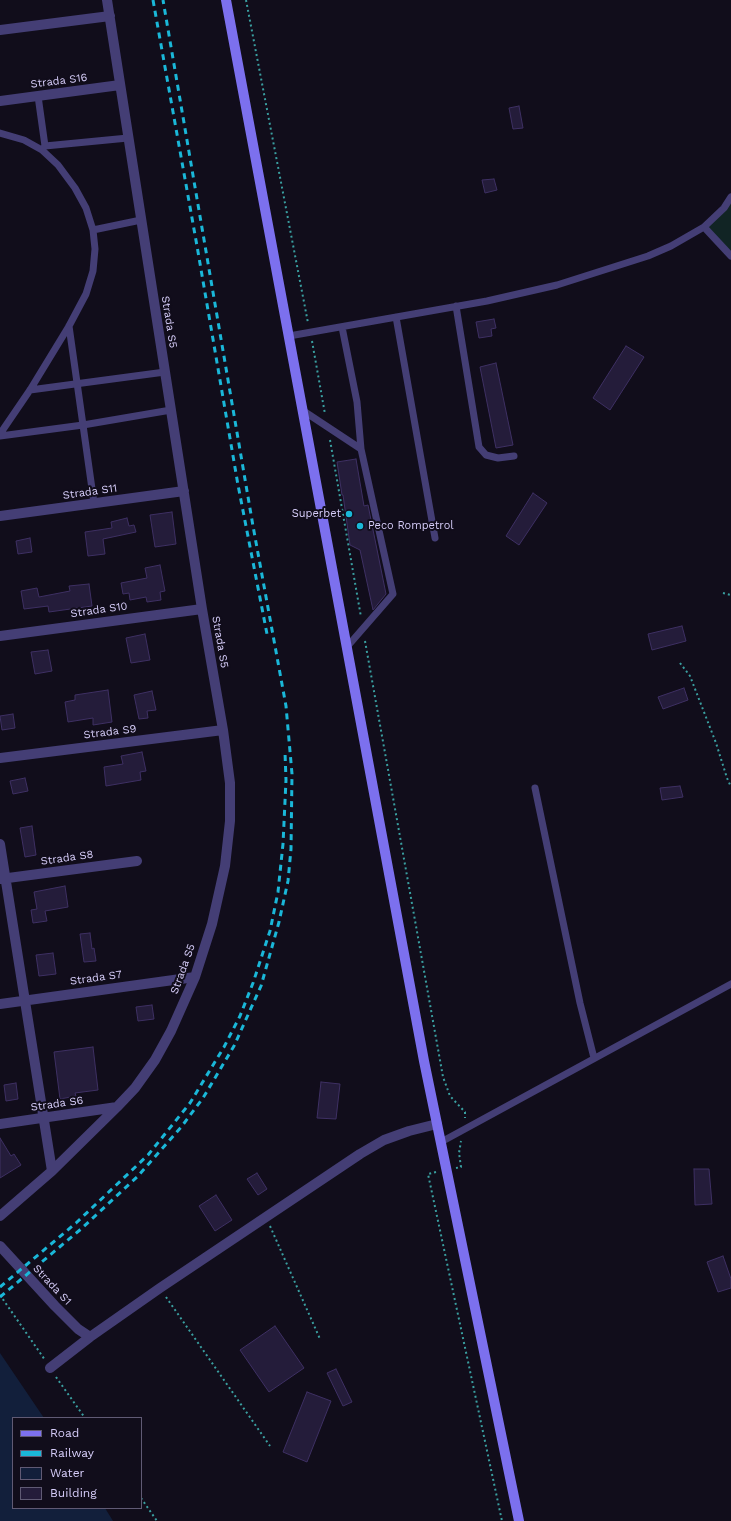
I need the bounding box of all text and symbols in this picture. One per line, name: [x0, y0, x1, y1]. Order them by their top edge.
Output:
street label: Strada S16: [30, 71, 88, 91]
street label: Strada S5: [158, 295, 180, 349]
street label: Strada S11: [62, 482, 118, 502]
place label: Superbet: [292, 507, 341, 521]
marker: Superbet: [344, 509, 354, 519]
place label: Peco Rompetrol: [368, 519, 454, 533]
marker: Peco Rompetrol: [355, 521, 365, 531]
street label: Strada S10: [70, 599, 128, 621]
street label: Strada S5: [209, 615, 231, 669]
street label: Strada S9: [83, 722, 137, 742]
street label: Strada S8: [40, 848, 94, 868]
street label: Strada S5: [168, 942, 198, 996]
street label: Strada S7: [69, 968, 123, 988]
street label: Strada S6: [30, 1094, 84, 1114]
street label: Strada S1: [30, 1262, 74, 1308]
legend: [12, 1417, 142, 1509]
text: Road: [50, 1426, 79, 1440]
text: Railway: [50, 1446, 94, 1460]
text: Water: [50, 1466, 84, 1480]
text: Building: [50, 1486, 97, 1500]

